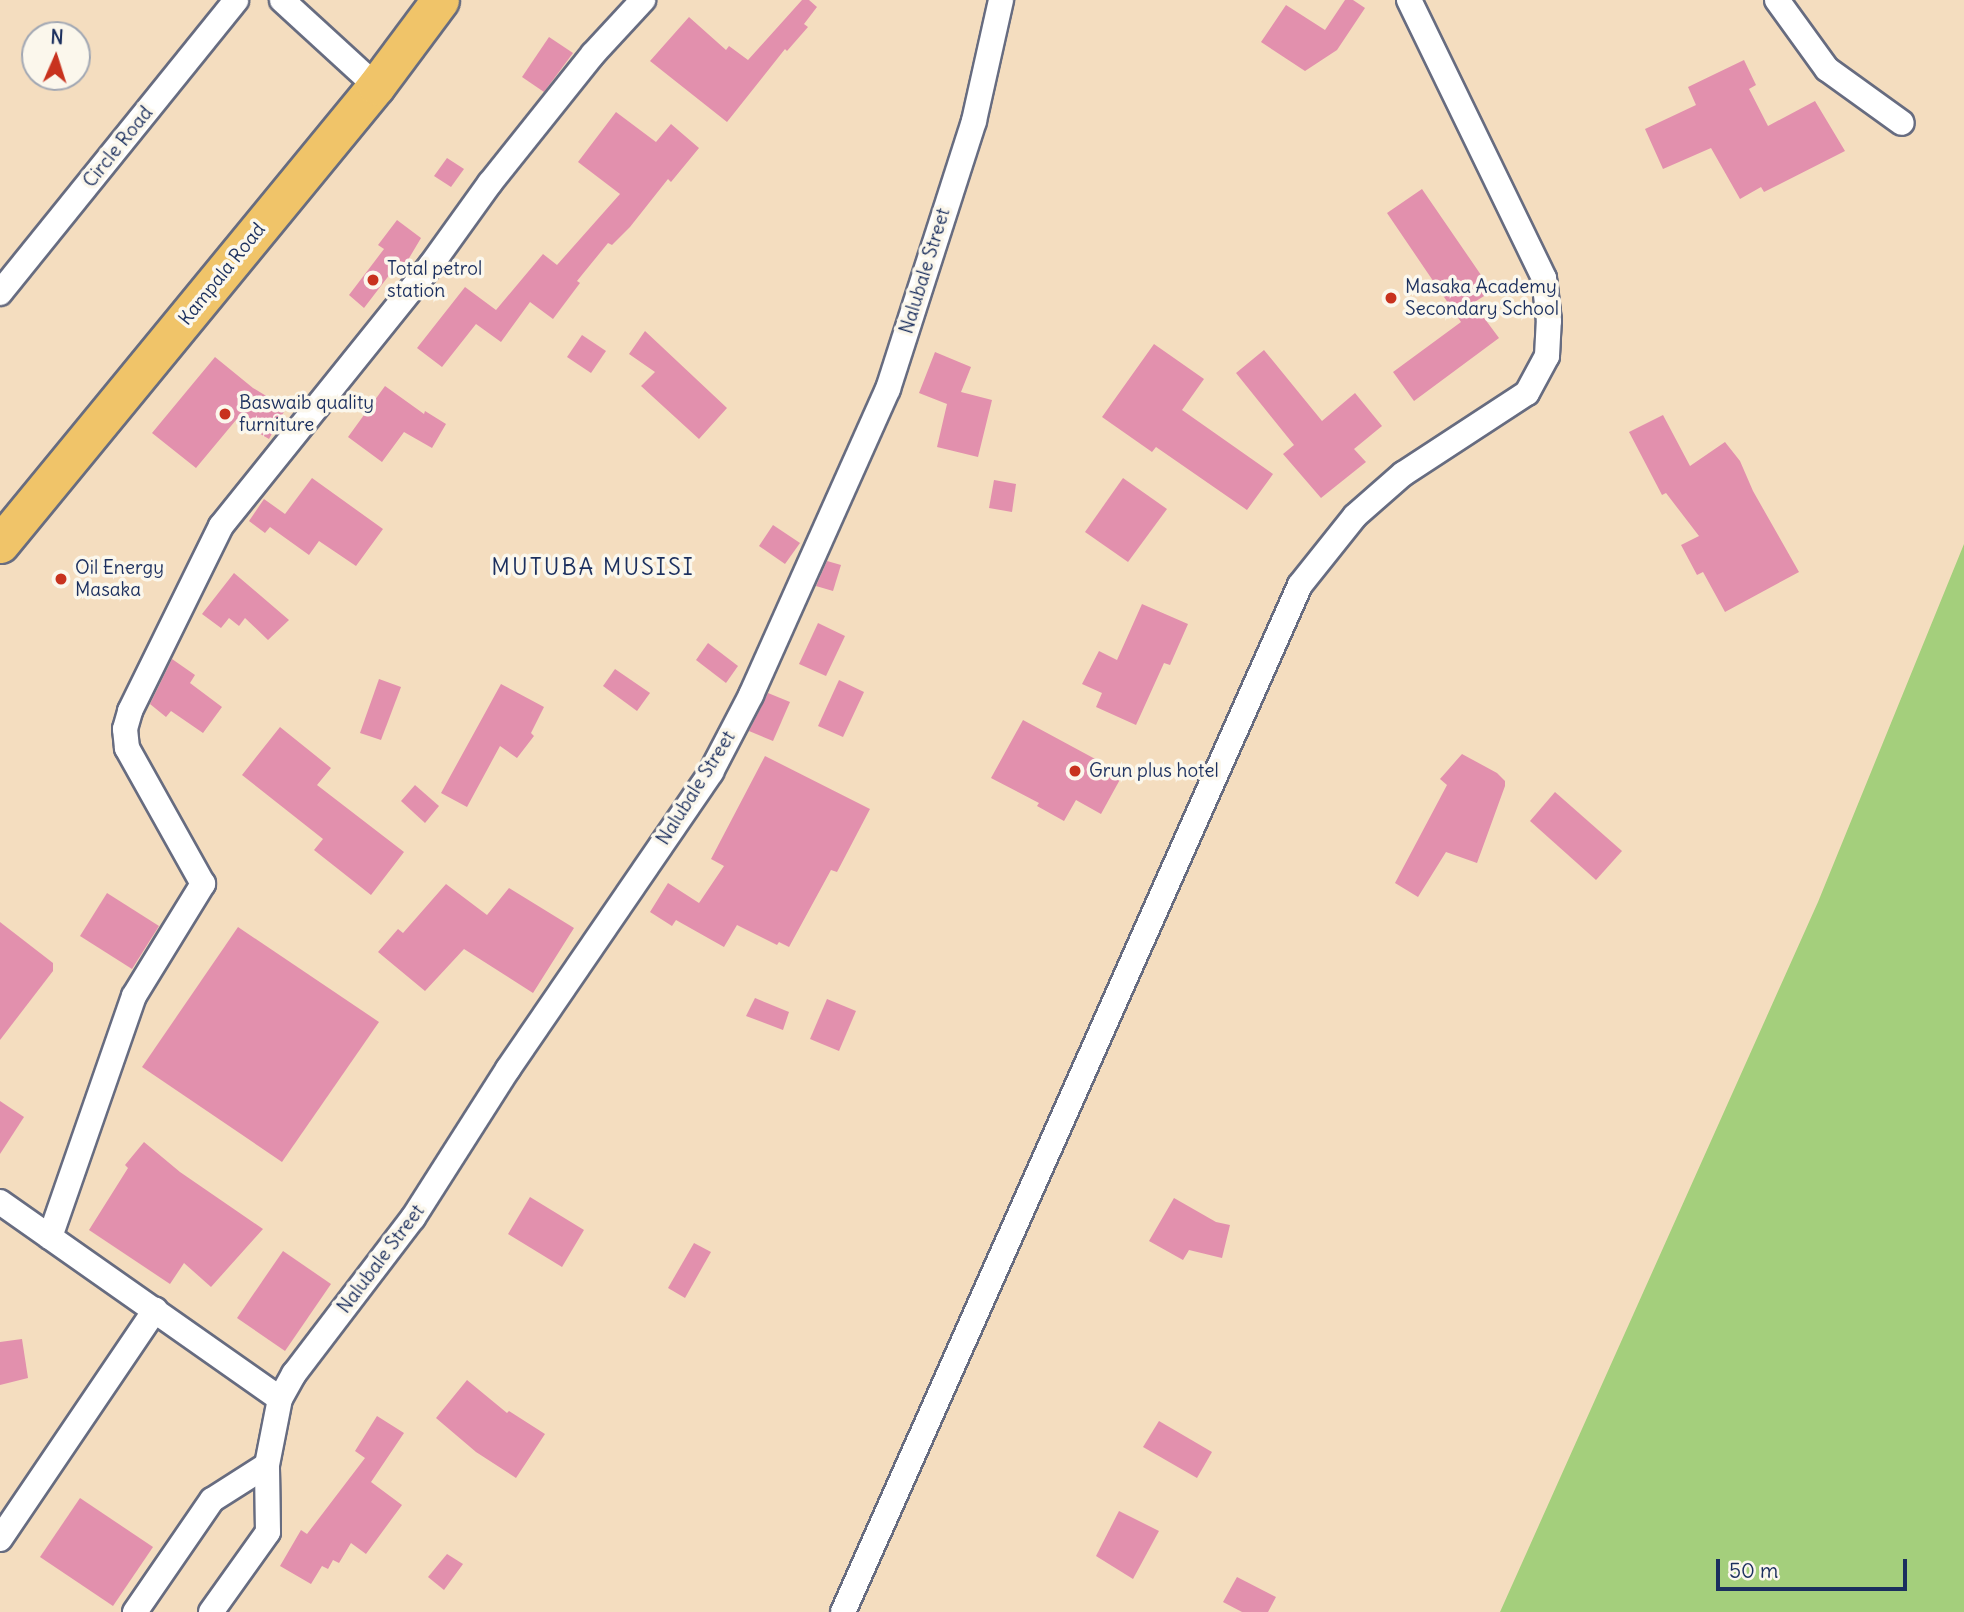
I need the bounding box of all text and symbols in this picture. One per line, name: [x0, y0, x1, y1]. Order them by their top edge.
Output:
north arrow: [21, 21, 91, 91]
text: N: [50, 25, 64, 49]
street label: Circle Road: [78, 102, 158, 192]
street label: Nalubale Street: [895, 205, 955, 337]
street label: Kampala Road: [174, 218, 270, 330]
place label: Total petrol station: [387, 258, 482, 302]
marker: Total petrol station: [365, 272, 381, 288]
place label: Masaka Academy Secondary School: [1405, 276, 1559, 320]
marker: Masaka Academy Secondary School: [1383, 290, 1399, 306]
place label: Baswaib quality furniture: [239, 392, 374, 436]
marker: Baswaib quality furniture: [217, 406, 233, 422]
district label: MUTUBA MUSISI: [493, 553, 693, 581]
place label: Oil Energy Masaka: [75, 557, 164, 601]
marker: Oil Energy Masaka: [53, 571, 69, 587]
street label: Nalubale Street: [652, 727, 740, 849]
place label: Grun plus hotel: [1089, 760, 1219, 782]
marker: Grun plus hotel: [1067, 763, 1083, 779]
street label: Nalubale Street: [333, 1200, 429, 1318]
scale bar: [1719, 1546, 1910, 1590]
text: 50 m: [1729, 1557, 1778, 1584]

